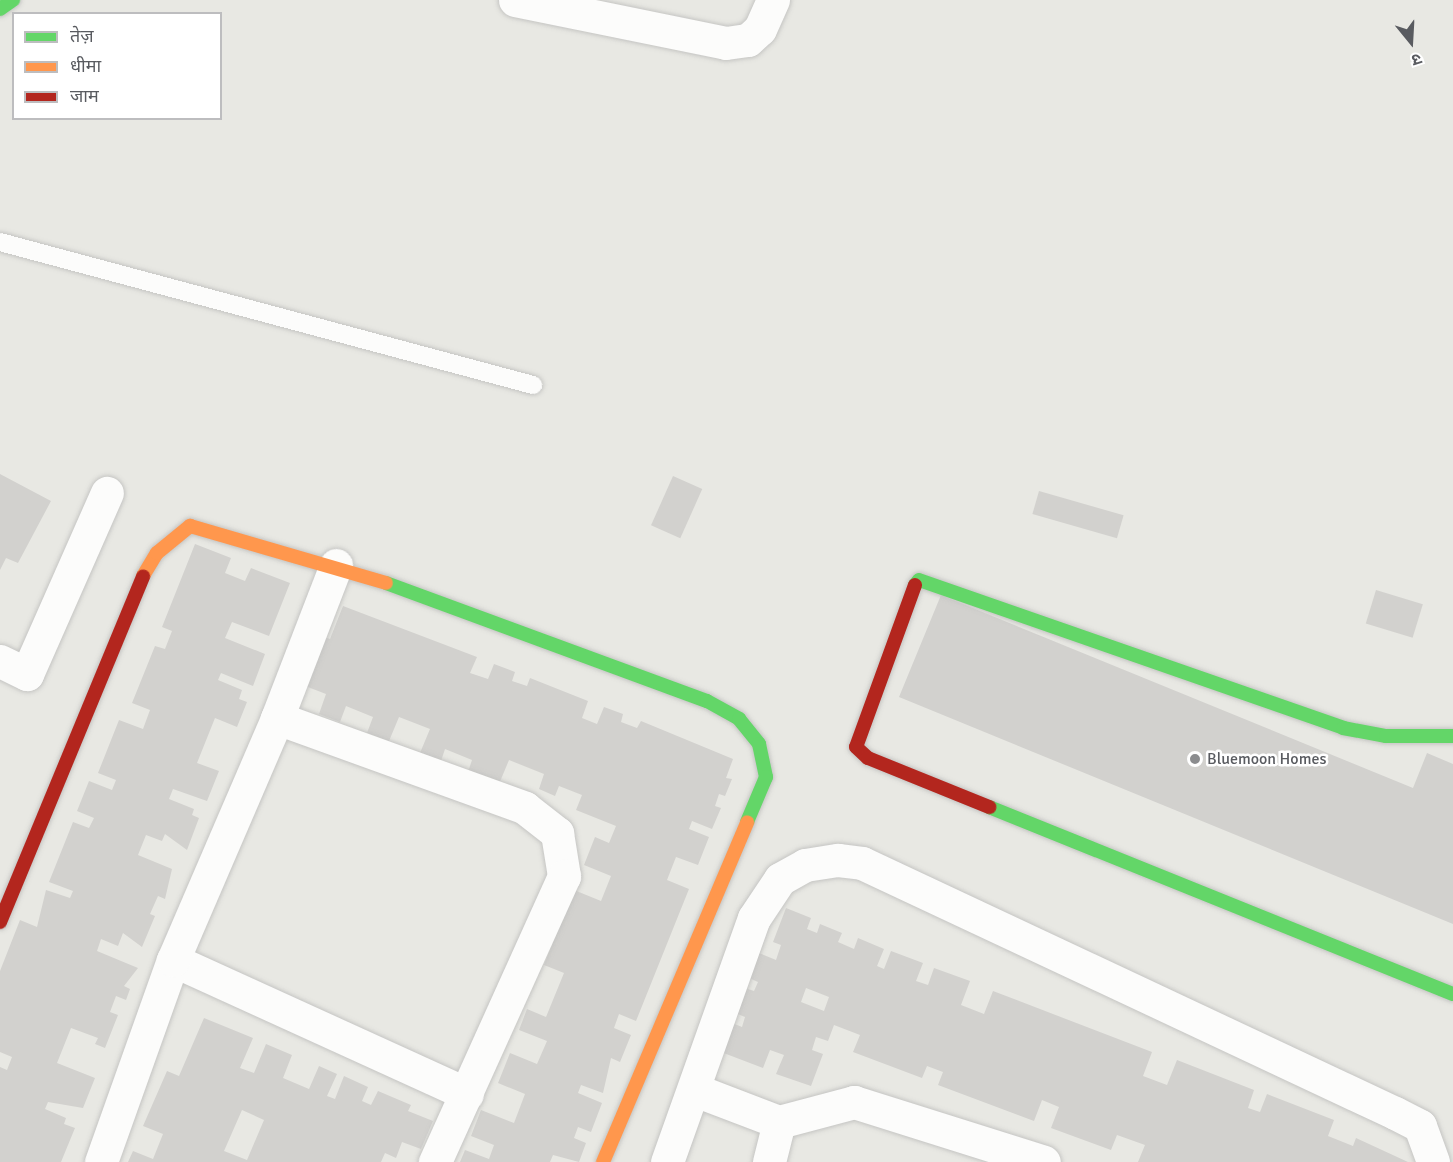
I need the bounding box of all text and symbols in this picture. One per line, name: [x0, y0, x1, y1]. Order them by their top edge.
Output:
legend: [12, 12, 222, 120]
north arrow: [1381, 12, 1441, 72]
text: तेज़: [70, 25, 94, 47]
text: उ: [1409, 48, 1424, 70]
text: धीमा: [70, 55, 101, 77]
text: जाम: [70, 85, 99, 107]
place label: Bluemoon Homes: [1207, 749, 1326, 769]
marker: Bluemoon Homes: [1188, 752, 1202, 766]

